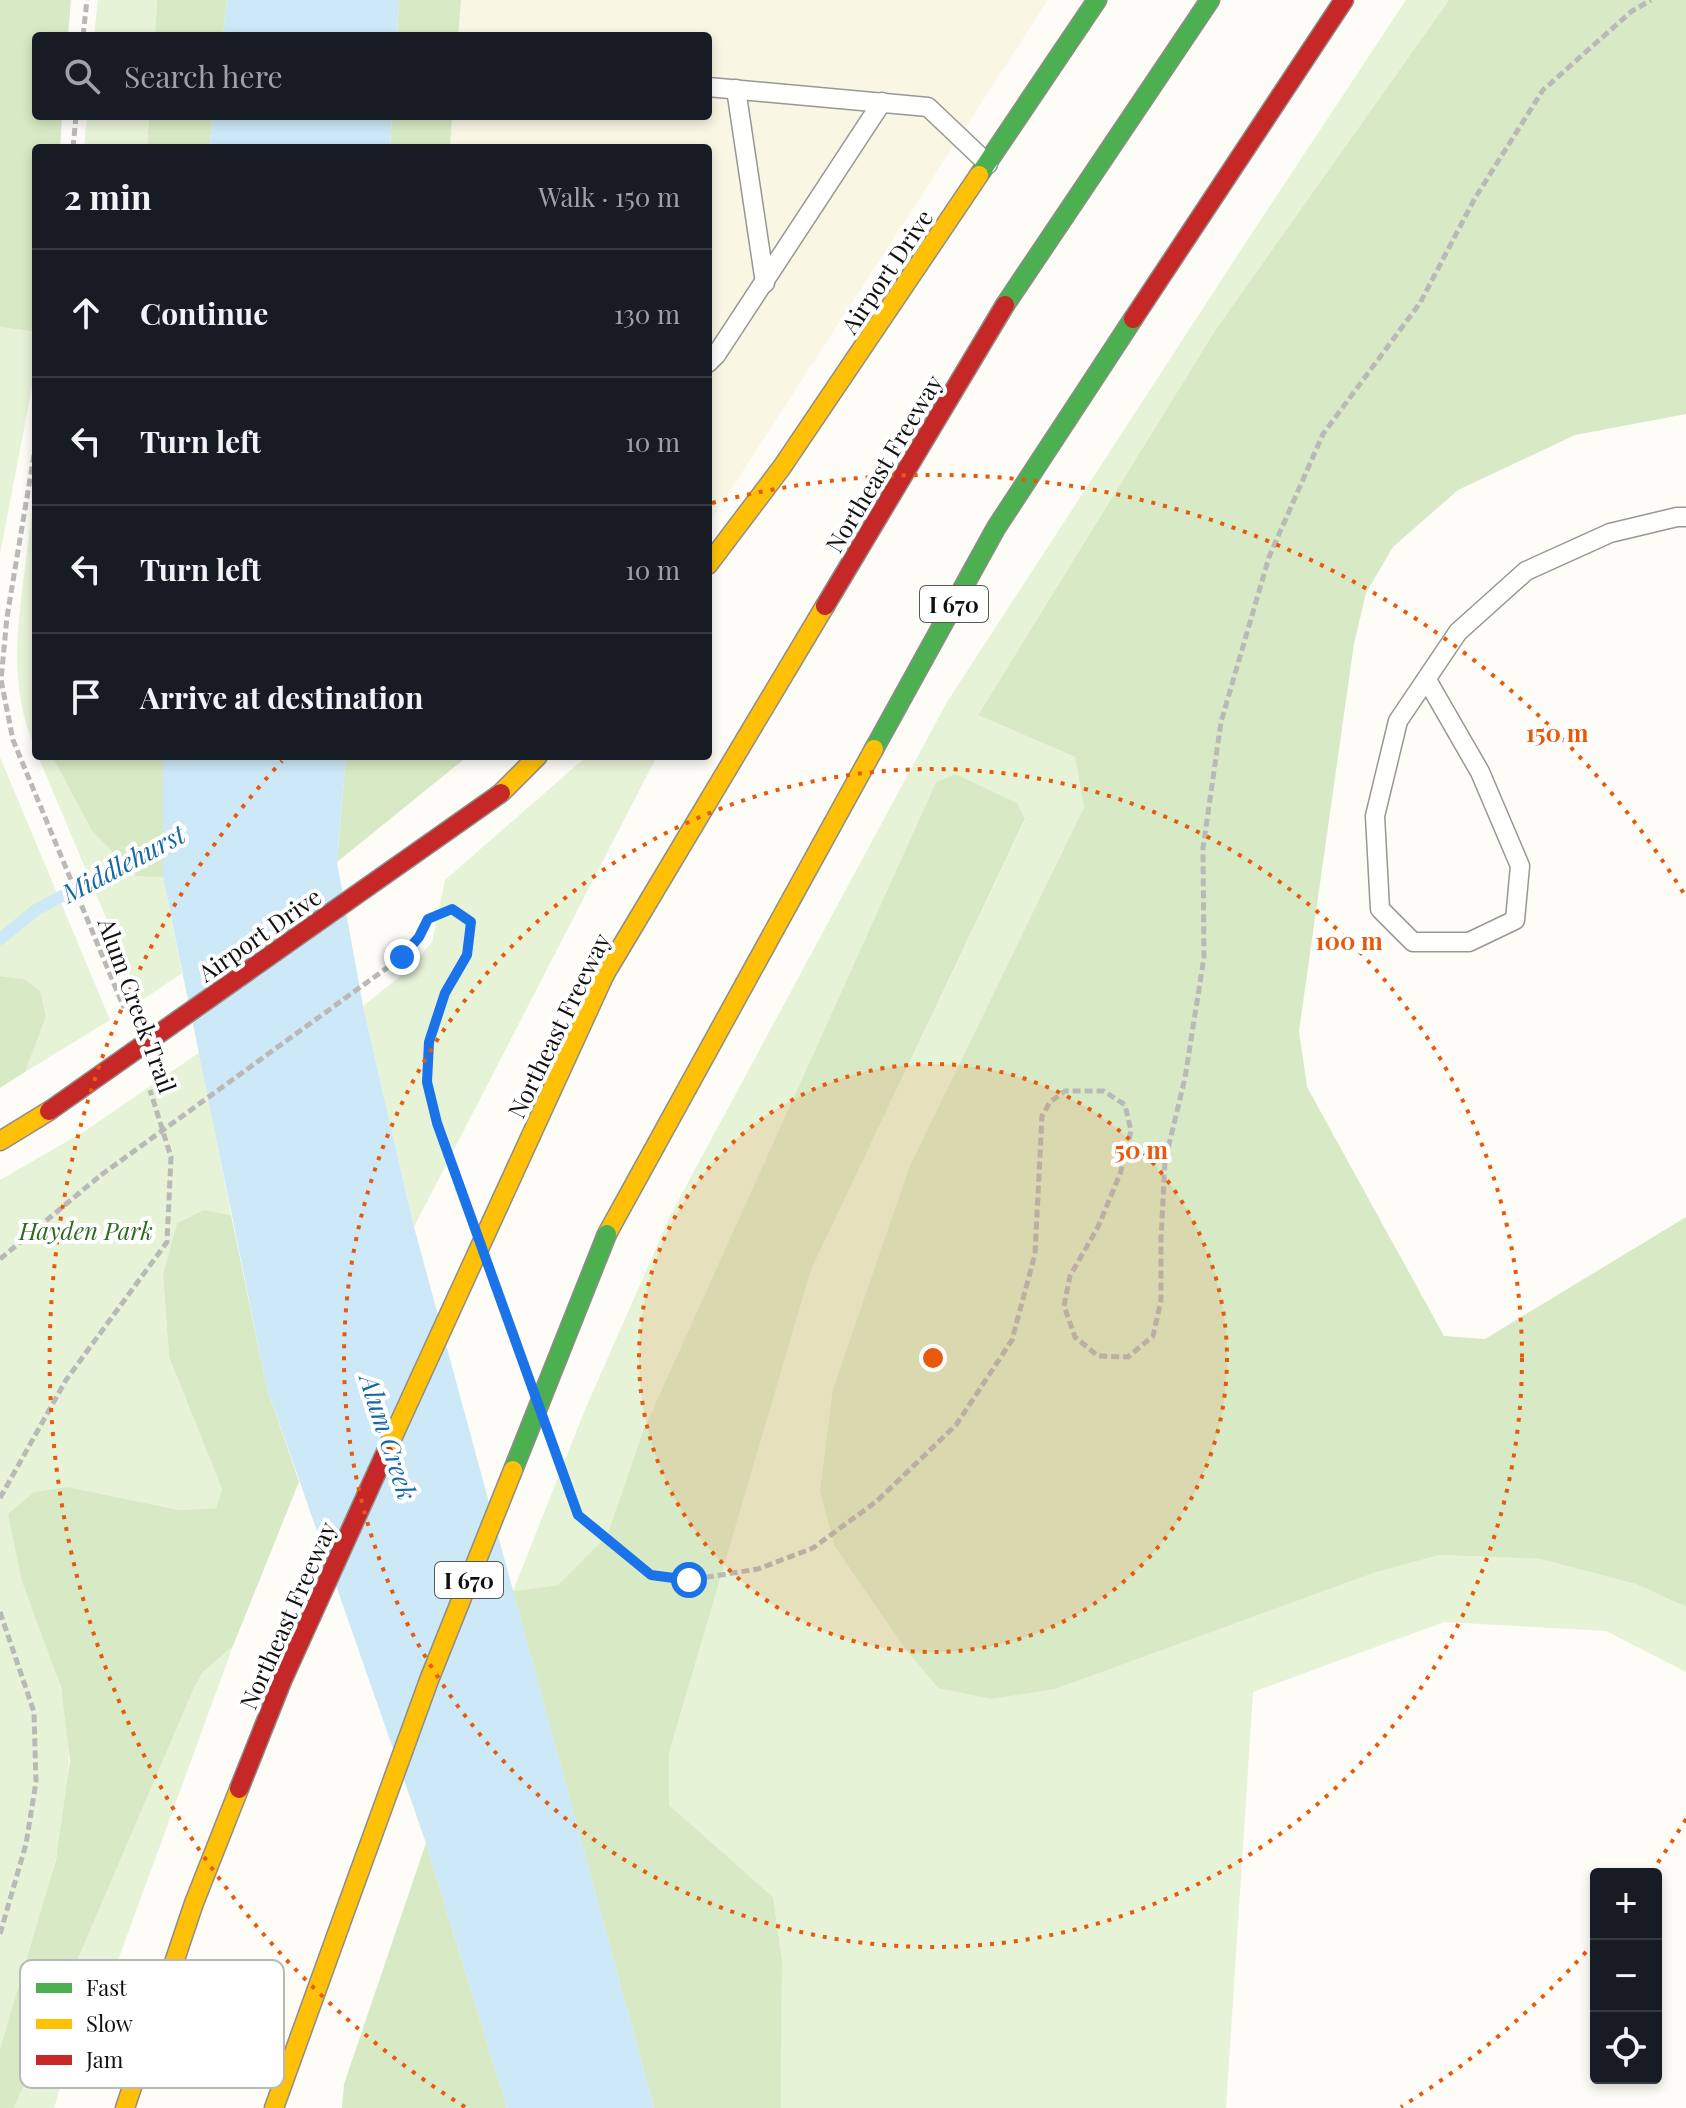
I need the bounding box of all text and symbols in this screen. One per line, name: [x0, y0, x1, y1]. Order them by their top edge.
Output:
search box: [32, 32, 712, 120]
icon: search: [60, 54, 104, 98]
text: Search here: [124, 56, 283, 96]
text: 2 min: [64, 173, 152, 219]
text: Walk · 150 m: [538, 179, 680, 214]
street label: Airport Drive: [832, 203, 939, 340]
icon: ahead: [64, 291, 108, 335]
text: Continue: [140, 293, 268, 333]
text: 130 m: [614, 296, 680, 331]
street label: Northeast Freeway: [817, 368, 949, 558]
icon: left: [64, 419, 108, 463]
text: Turn left: [140, 421, 261, 461]
text: 10 m: [625, 424, 680, 459]
icon: left: [64, 547, 108, 591]
text: Turn left: [140, 549, 261, 589]
text: 10 m: [625, 552, 680, 587]
road number: I 670: [920, 586, 988, 622]
icon: arrive: [64, 675, 108, 719]
text: Arrive at destination: [140, 677, 423, 717]
text: 150 m: [1526, 716, 1589, 748]
water label: Middlehurst: [54, 815, 192, 911]
street label: Airport Drive: [190, 880, 327, 989]
street label: Alum Creek Trail: [91, 912, 185, 1097]
text: 100 m: [1315, 924, 1383, 956]
street label: Northeast Freeway: [499, 927, 617, 1123]
route end: [384, 939, 420, 975]
text: 50 m: [1114, 1133, 1168, 1165]
park label: Hayden Park: [18, 1214, 153, 1246]
centre of rings: [919, 1344, 947, 1372]
water label: Alum Creek: [351, 1367, 426, 1504]
street label: Northeast Freeway: [231, 1516, 343, 1714]
road number: I 670: [435, 1562, 503, 1598]
route start: [671, 1562, 707, 1598]
map controls: [1590, 1868, 1662, 2084]
button: +: [1590, 1868, 1662, 1940]
button: −: [1590, 1940, 1662, 2012]
legend: [20, 1960, 284, 2088]
text: Fast: [86, 1972, 128, 2002]
text: Slow: [86, 2008, 133, 2038]
button: locate: [1590, 2012, 1662, 2084]
text: Jam: [85, 2044, 124, 2074]

